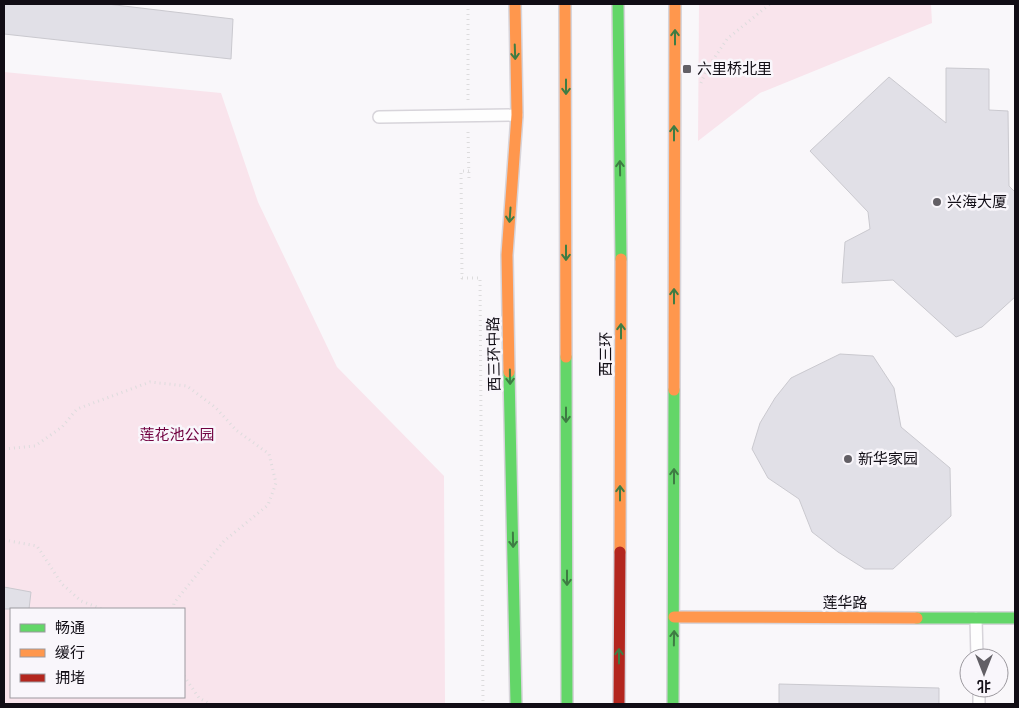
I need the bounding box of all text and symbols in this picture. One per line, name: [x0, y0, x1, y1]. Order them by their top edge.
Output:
one-way arrow: [670, 29, 680, 46]
one-way arrow: [511, 44, 520, 60]
place label: 六里桥北里: [697, 60, 772, 78]
marker: 六里桥北里: [681, 63, 693, 75]
one-way arrow: [561, 79, 571, 95]
one-way arrow: [669, 125, 679, 142]
one-way arrow: [615, 160, 625, 176]
place label: 兴海大厦: [947, 193, 1007, 211]
marker: 兴海大厦: [931, 196, 943, 208]
one-way arrow: [506, 206, 515, 222]
one-way arrow: [561, 244, 571, 260]
one-way arrow: [669, 288, 679, 304]
street label: 西三环中路: [484, 316, 504, 392]
one-way arrow: [616, 323, 626, 339]
street label: 西三环: [597, 331, 615, 377]
one-way arrow: [505, 368, 515, 385]
one-way arrow: [561, 406, 571, 423]
park label: 莲花池公园: [139, 426, 215, 444]
place label: 新华家园: [858, 450, 918, 468]
marker: 新华家园: [842, 453, 854, 465]
one-way arrow: [669, 468, 679, 484]
one-way arrow: [615, 485, 625, 502]
one-way arrow: [508, 531, 518, 547]
one-way arrow: [562, 569, 572, 585]
street label: 莲华路: [822, 594, 868, 612]
legend: [10, 608, 185, 698]
text: 畅通: [55, 619, 85, 637]
one-way arrow: [669, 630, 679, 646]
text: 缓行: [55, 644, 85, 662]
one-way arrow: [614, 648, 624, 664]
north arrow: [959, 648, 1009, 698]
text: 拥堵: [55, 669, 85, 687]
text: 北: [977, 677, 991, 694]

